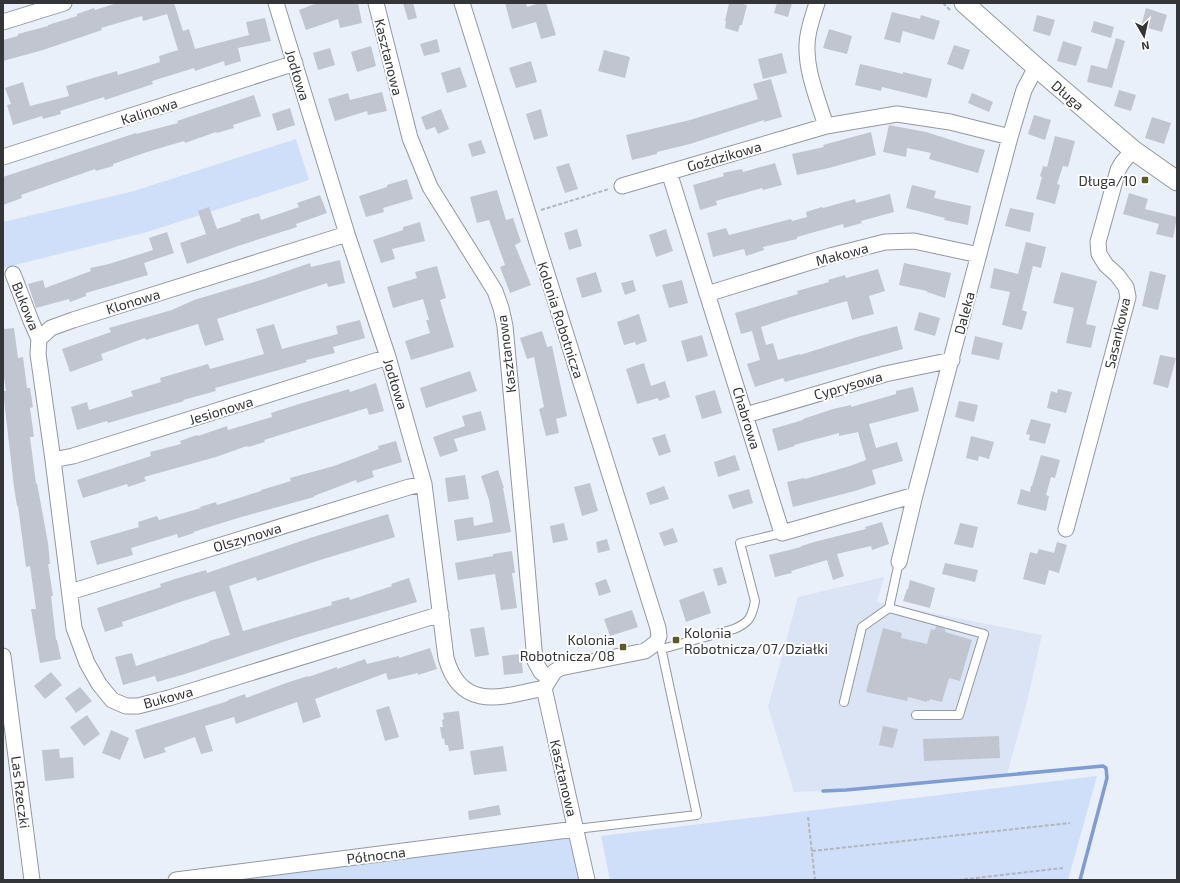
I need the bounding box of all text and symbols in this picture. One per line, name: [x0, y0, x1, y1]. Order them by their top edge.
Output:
north arrow: [1124, 16, 1164, 56]
street label: Kasztanowa: [371, 17, 407, 97]
text: N: [1141, 39, 1151, 53]
street label: Jodłowa: [282, 47, 314, 103]
street label: Długa: [1048, 76, 1088, 114]
street label: Kalinowa: [118, 94, 180, 128]
street label: Goździkowa: [685, 137, 763, 175]
place label: Długa/10: [1078, 172, 1137, 189]
marker: Długa/10: [1140, 175, 1150, 185]
street label: Makowa: [814, 239, 870, 269]
street label: Kolonia Robotnicza: [534, 260, 588, 380]
street label: Bukowa: [9, 279, 43, 333]
street label: Klonowa: [104, 285, 162, 317]
street label: Daleka: [950, 290, 978, 336]
street label: Sasankowa: [1101, 296, 1133, 370]
street label: Kasztanowa: [493, 314, 519, 394]
street label: Jodłowa: [380, 356, 412, 412]
street label: Cyprysowa: [812, 367, 884, 403]
street label: Chabrowa: [729, 385, 765, 451]
street label: Jesionowa: [187, 392, 255, 428]
street label: Olszynowa: [211, 519, 283, 555]
place label: Kolonia Robotnicza/07/Działki: [684, 624, 828, 657]
place label: Kolonia Robotnicza/08: [520, 631, 615, 664]
marker: Kolonia Robotnicza/07/Działki: [671, 635, 681, 645]
marker: Kolonia Robotnicza/08: [618, 642, 628, 652]
street label: Bukowa: [141, 682, 195, 712]
street label: Kasztanowa: [547, 738, 581, 818]
street label: Las Rzeczki: [8, 755, 34, 829]
street label: Północna: [345, 843, 407, 867]

